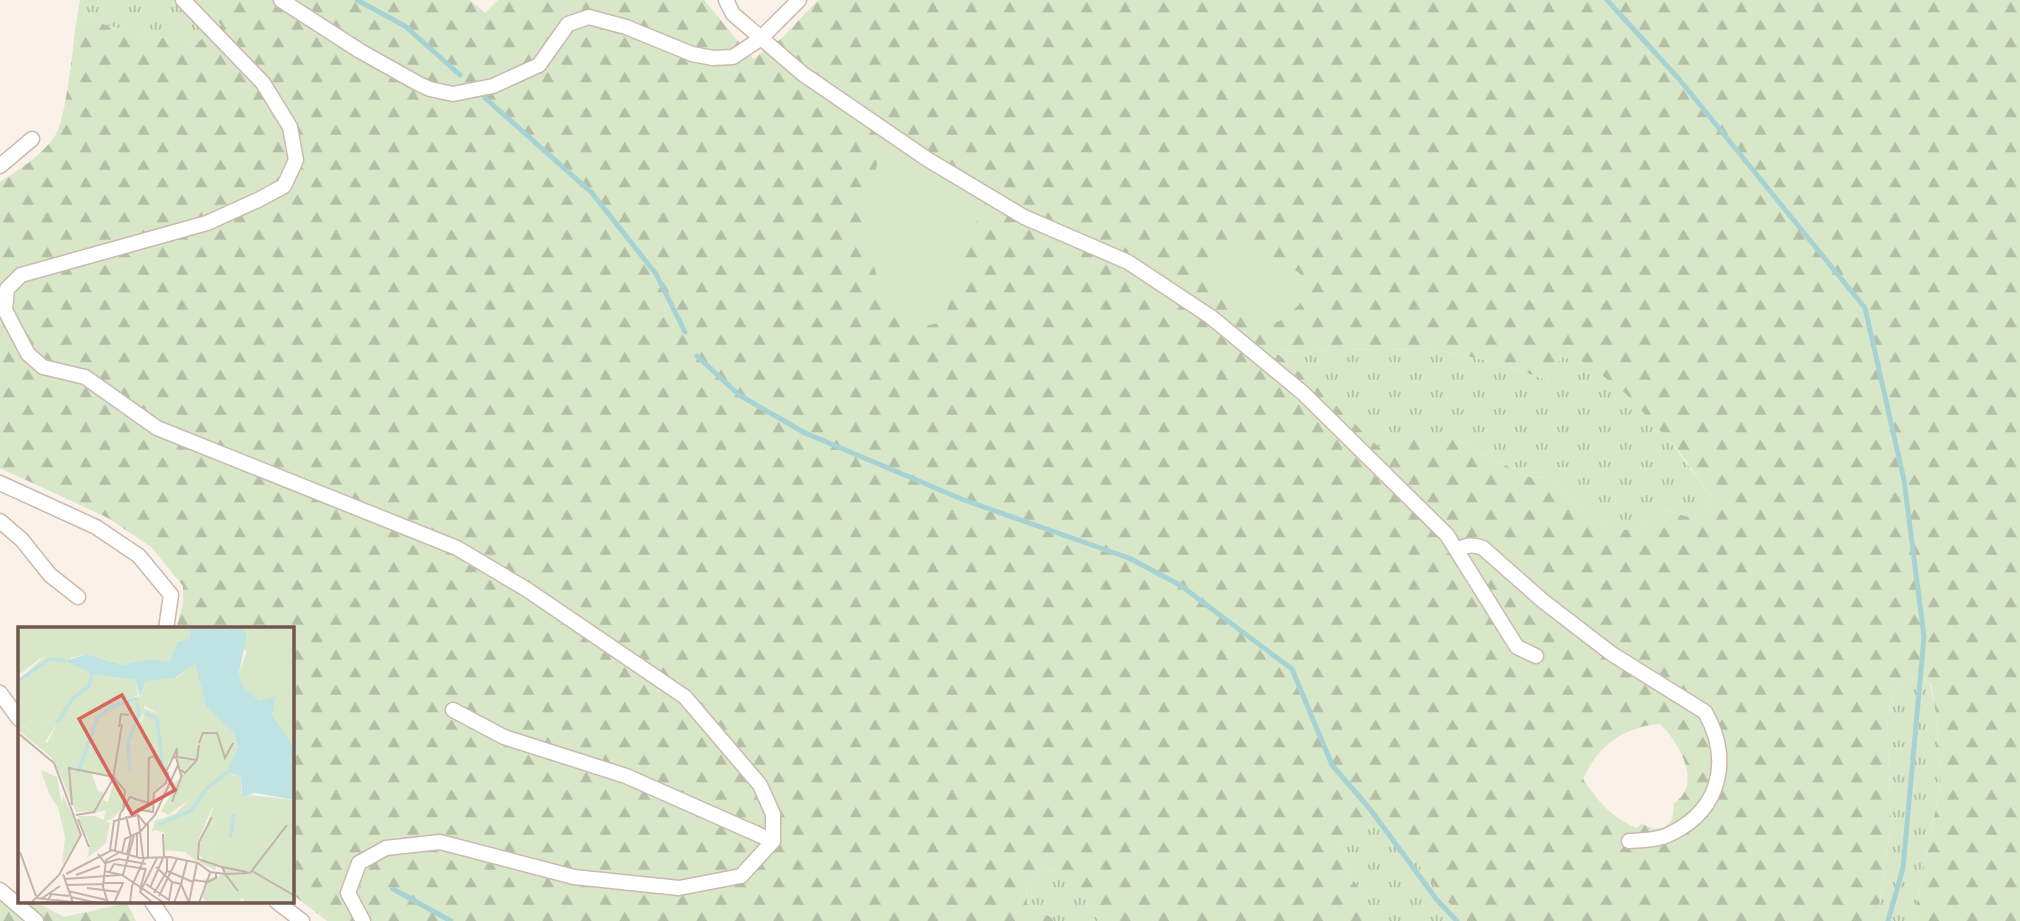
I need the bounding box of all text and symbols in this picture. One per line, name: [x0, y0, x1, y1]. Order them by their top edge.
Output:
inset map: [18, 627, 294, 904]

